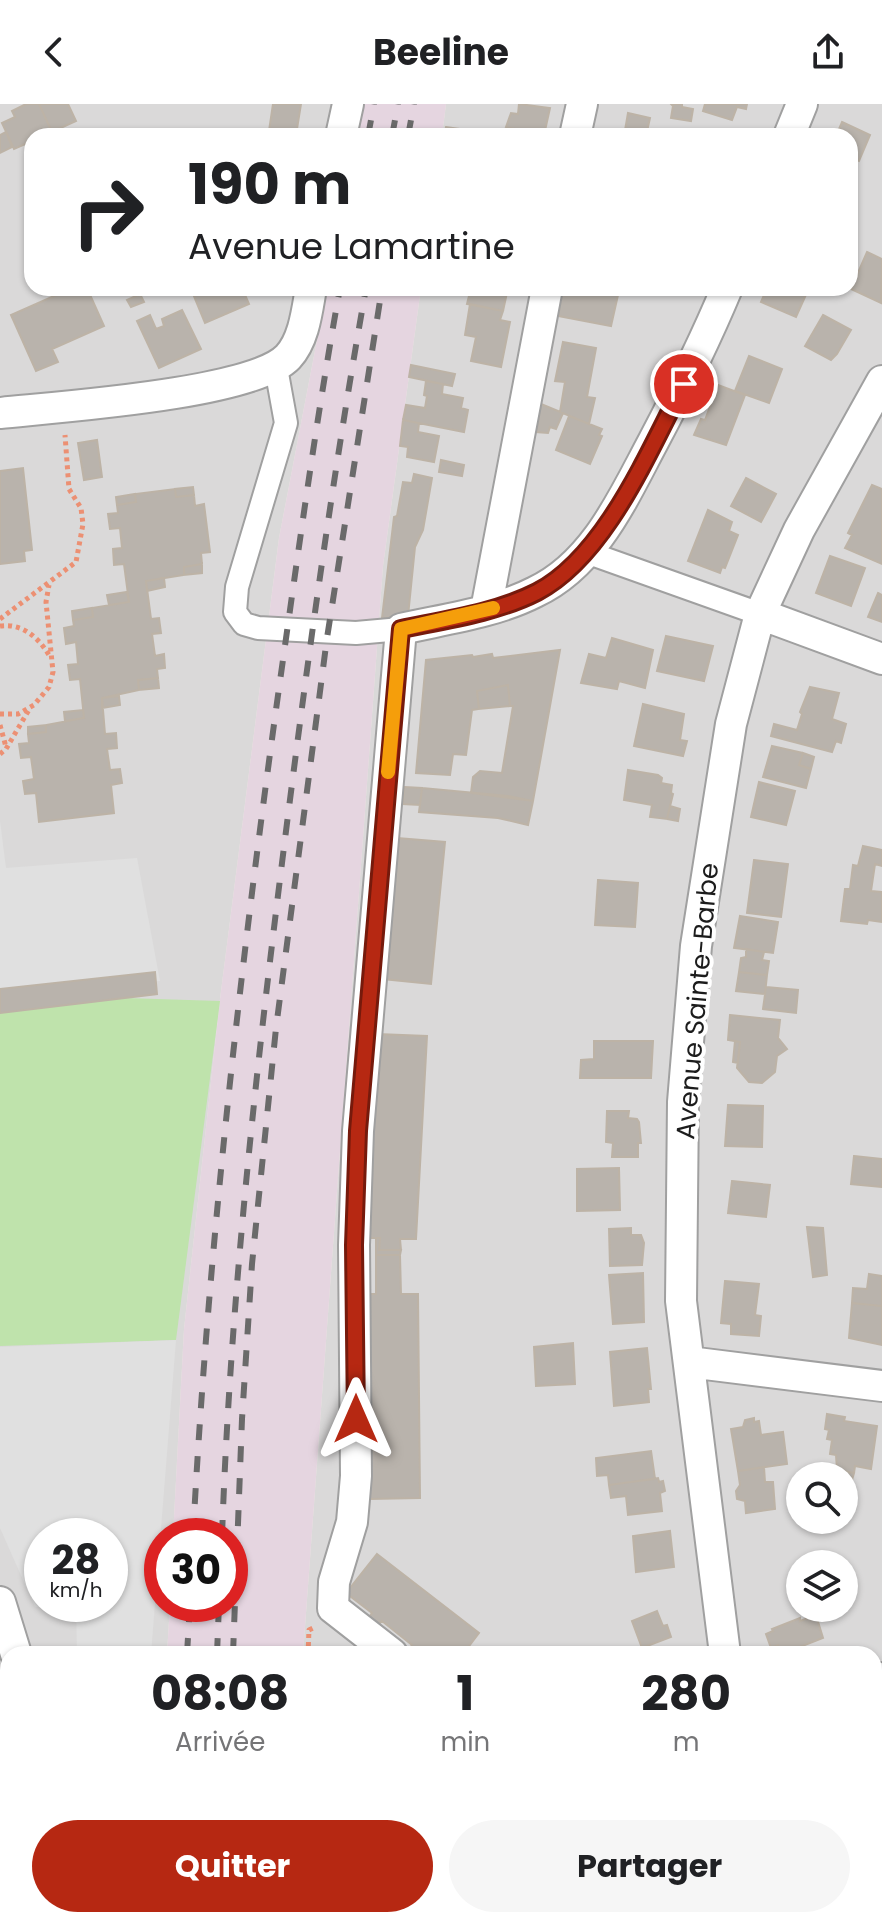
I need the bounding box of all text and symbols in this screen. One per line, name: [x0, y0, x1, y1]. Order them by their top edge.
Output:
text: Beeline: [373, 27, 509, 78]
icon: back: [32, 30, 76, 74]
icon: share: [806, 30, 850, 74]
text: 190 m: [188, 145, 351, 224]
icon: right: [56, 160, 160, 264]
text: Avenue Lamartine: [188, 221, 515, 272]
pin: [650, 350, 718, 418]
icon: arrive: [662, 362, 706, 406]
street label: Avenue Sainte-Barbe: [667, 861, 727, 1141]
position arrow: [314, 1377, 398, 1461]
map controls: [786, 1462, 858, 1622]
button: search: [786, 1462, 858, 1534]
speed limit sign: 30: [144, 1518, 248, 1622]
text: 28: [52, 1532, 100, 1588]
button: layers: [786, 1550, 858, 1622]
text: km/h: [49, 1576, 103, 1604]
text: 08:08: [151, 1660, 289, 1727]
text: 1: [456, 1660, 474, 1727]
text: 280: [641, 1660, 731, 1727]
text: Arrivée: [175, 1724, 265, 1760]
text: min: [440, 1724, 490, 1760]
text: m: [673, 1724, 699, 1760]
button: Quitter: [32, 1820, 433, 1912]
button: Partager: [449, 1820, 850, 1912]

